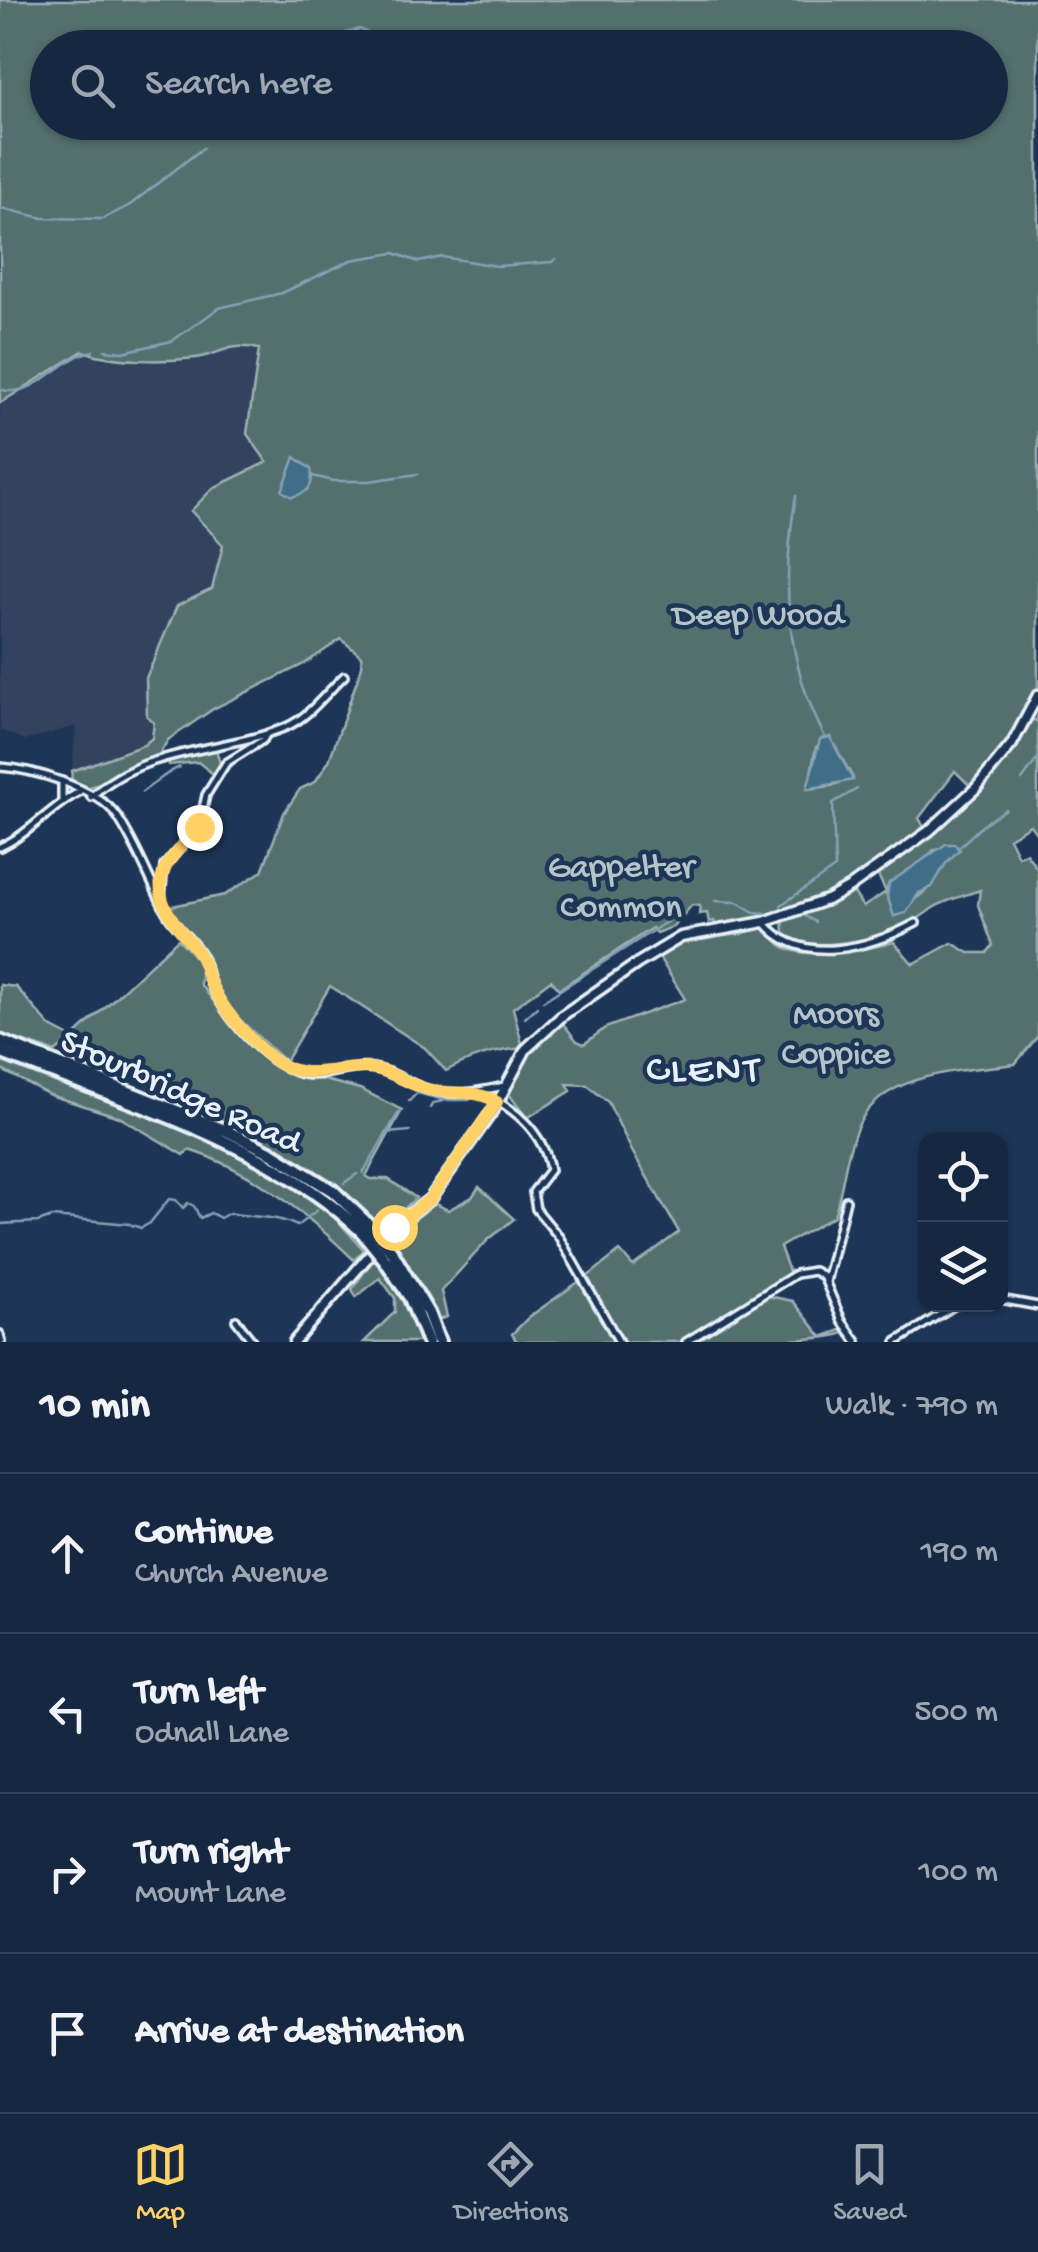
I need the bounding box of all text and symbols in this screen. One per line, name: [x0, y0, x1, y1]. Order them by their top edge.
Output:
search box: [30, 30, 1008, 140]
icon: search: [65, 58, 120, 113]
text: Search here: [145, 63, 332, 107]
park label: Deep Wood: [670, 597, 846, 638]
route end: [177, 805, 223, 851]
park label: Gappelter Common: [548, 849, 697, 930]
park label: Moors Coppice: [781, 996, 892, 1077]
street label: Stourbridge Road: [53, 1023, 309, 1166]
district label: CLENT: [646, 1049, 762, 1096]
map controls: [918, 1132, 1008, 1312]
button: locate: [918, 1132, 1008, 1222]
route start: [372, 1205, 418, 1251]
button: layers: [918, 1222, 1008, 1312]
text: 10 min: [40, 1383, 150, 1432]
text: Walk · 790 m: [825, 1388, 998, 1426]
text: Continue: [135, 1512, 273, 1556]
icon: ahead: [40, 1526, 95, 1581]
text: 190 m: [921, 1534, 998, 1572]
text: Church Avenue: [135, 1556, 328, 1594]
text: Turn left: [135, 1672, 263, 1716]
icon: left: [40, 1686, 95, 1741]
text: 500 m: [915, 1694, 998, 1732]
text: Odnall Lane: [135, 1716, 289, 1754]
text: Turn right: [135, 1832, 287, 1876]
icon: right: [40, 1846, 95, 1901]
text: 100 m: [918, 1854, 998, 1892]
text: Mount Lane: [135, 1876, 286, 1914]
icon: arrive: [40, 2006, 95, 2061]
text: Arrive at destination: [135, 2011, 464, 2055]
tab: Map: [133, 2137, 188, 2230]
tab: Directions: [454, 2137, 568, 2230]
tab: Saved: [833, 2137, 905, 2230]

